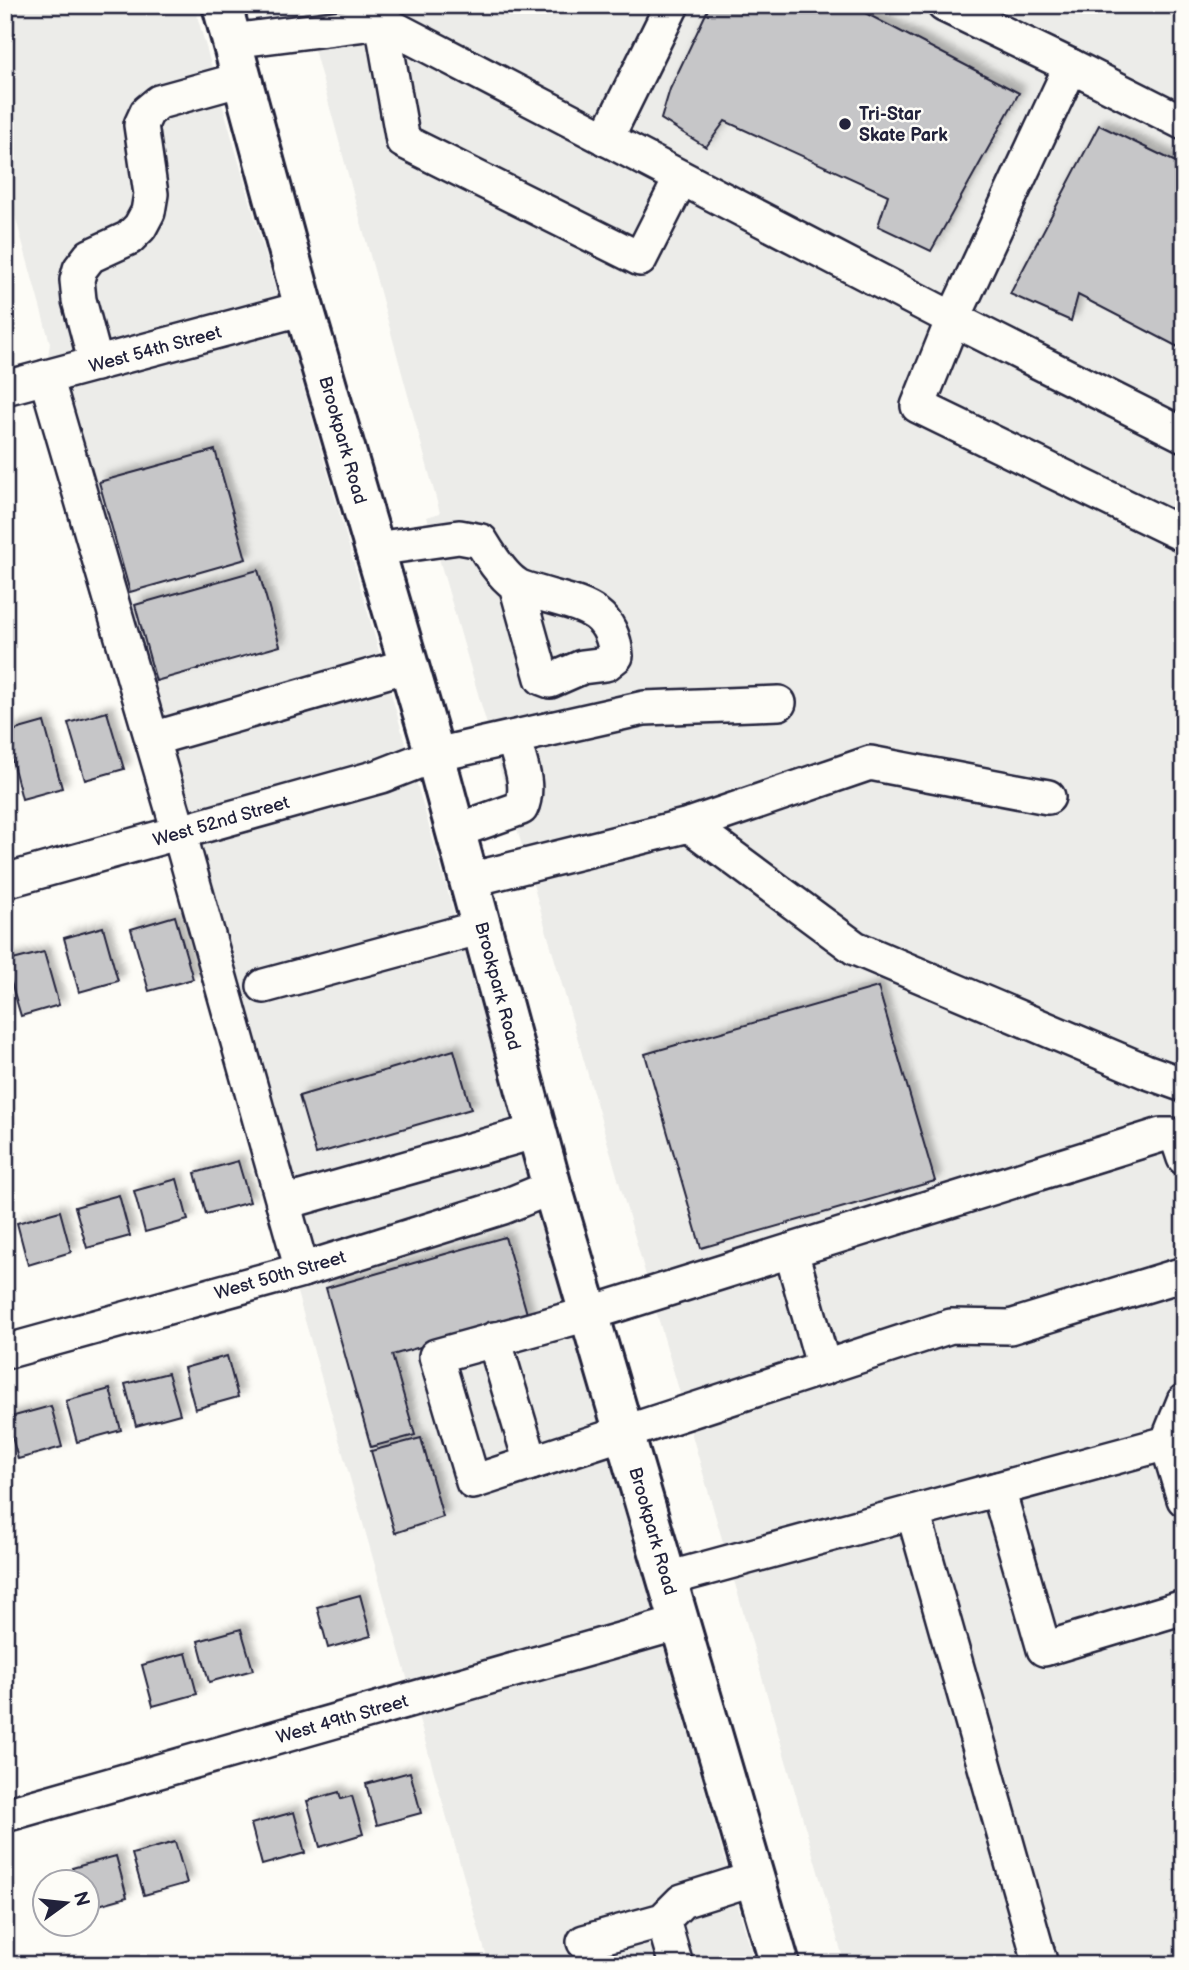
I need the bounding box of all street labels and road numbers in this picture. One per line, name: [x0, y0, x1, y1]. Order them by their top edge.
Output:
street label: West 54th Street: [87, 322, 224, 377]
street label: Brookpark Road: [314, 374, 371, 507]
street label: West 52nd Street: [151, 792, 292, 851]
street label: Brookpark Road: [470, 920, 525, 1053]
street label: West 50th Street: [212, 1247, 349, 1304]
street label: Brookpark Road: [624, 1465, 681, 1598]
street label: West 49th Street: [274, 1690, 411, 1748]

